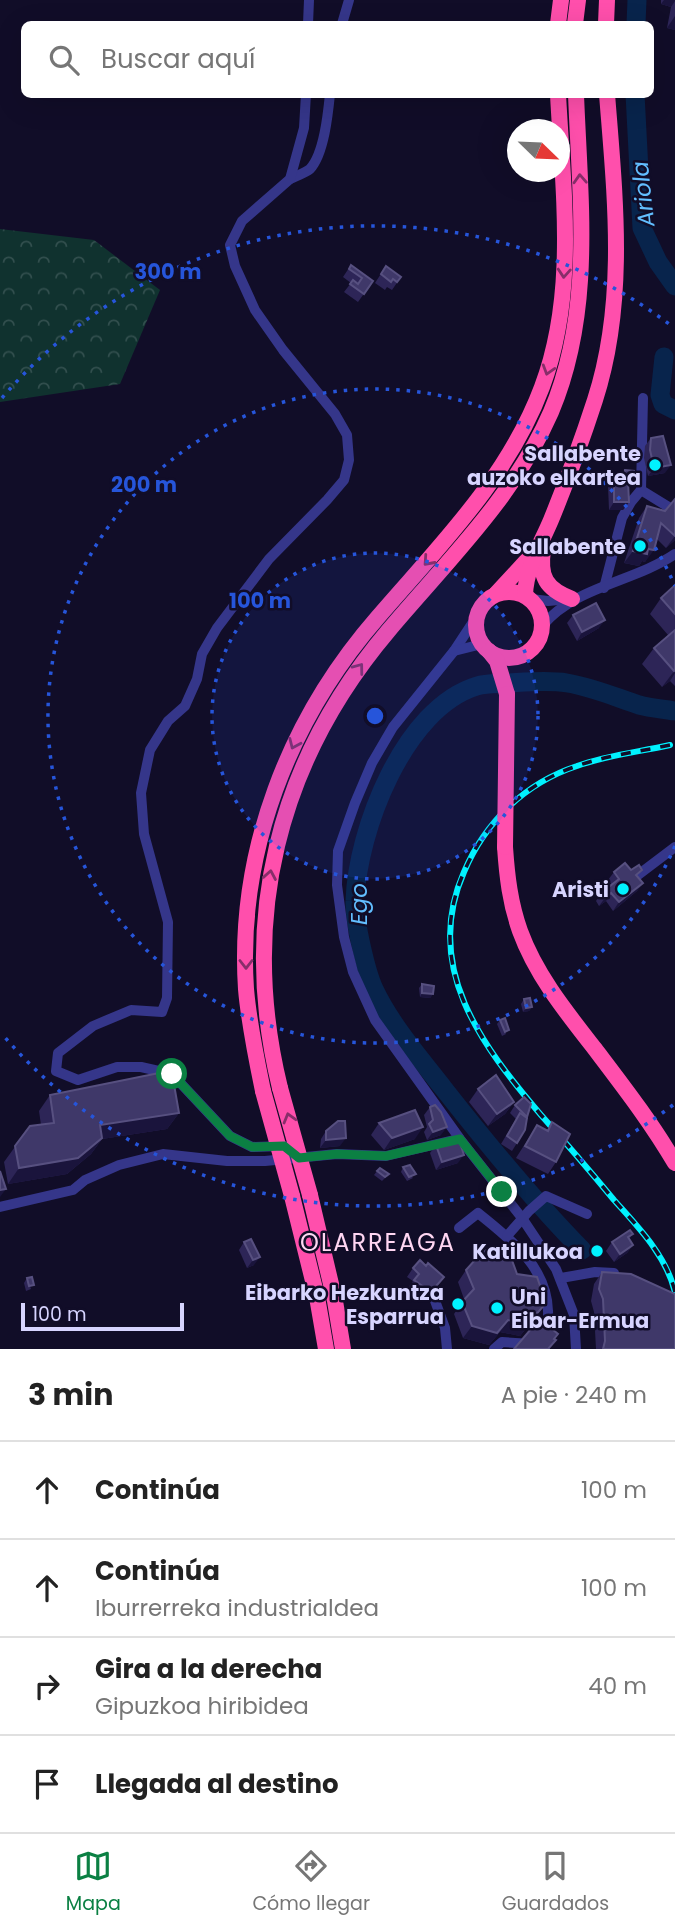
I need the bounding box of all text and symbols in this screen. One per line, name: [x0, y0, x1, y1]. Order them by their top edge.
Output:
search box: [21, 21, 654, 98]
icon: search: [45, 41, 83, 79]
text: Buscar aquí: [101, 41, 255, 77]
north arrow: [507, 119, 570, 182]
water label: Ariola: [624, 160, 662, 229]
one-way arrow: [573, 173, 588, 184]
text: 300 m: [135, 257, 201, 286]
one-way arrow: [557, 268, 572, 279]
one-way arrow: [541, 364, 556, 376]
place label: Sallabente auzoko elkartea: [467, 439, 641, 492]
marker: Sallabente auzoko elkartea: [647, 457, 663, 473]
text: 200 m: [111, 470, 177, 499]
place label: Sallabente: [509, 532, 626, 561]
marker: Sallabente: [632, 538, 648, 554]
one-way arrow: [424, 553, 436, 566]
text: 100 m: [229, 586, 291, 615]
one-way arrow: [351, 663, 364, 676]
centre of rings: [363, 704, 387, 728]
one-way arrow: [288, 736, 302, 749]
one-way arrow: [262, 869, 277, 881]
place label: Aristi: [552, 875, 609, 904]
marker: Aristi: [615, 881, 631, 897]
water label: Ego: [343, 883, 375, 925]
one-way arrow: [238, 959, 254, 970]
route start: [156, 1058, 187, 1089]
one-way arrow: [282, 1112, 297, 1124]
route end: [486, 1176, 517, 1207]
district label: OLARREAGA: [300, 1226, 456, 1259]
place label: Katillukoa: [472, 1237, 583, 1266]
marker: Katillukoa: [589, 1243, 605, 1259]
place label: Eibarko Hezkuntza Esparrua: [245, 1278, 444, 1331]
place label: Uni Eibar-Ermua: [511, 1282, 649, 1335]
marker: Eibarko Hezkuntza Esparrua: [450, 1296, 466, 1312]
scale bar: [21, 1300, 184, 1332]
marker: Uni Eibar-Ermua: [489, 1300, 505, 1316]
text: 100 m: [32, 1301, 87, 1328]
text: 3 min: [28, 1373, 113, 1416]
text: A pie · 240 m: [501, 1379, 647, 1411]
icon: ahead: [28, 1471, 66, 1509]
text: Continúa: [95, 1472, 220, 1508]
text: 100 m: [581, 1474, 647, 1506]
text: Continúa: [95, 1553, 220, 1589]
icon: ahead: [28, 1569, 66, 1607]
text: 100 m: [581, 1572, 647, 1604]
text: Iburrerreka industrialdea: [95, 1592, 379, 1624]
text: Gira a la derecha: [95, 1651, 323, 1687]
icon: right: [28, 1667, 66, 1705]
text: 40 m: [588, 1670, 647, 1702]
text: Gipuzkoa hiribidea: [95, 1690, 309, 1722]
icon: arrive: [28, 1765, 66, 1803]
text: Llegada al destino: [95, 1766, 339, 1802]
tab: Mapa: [66, 1847, 121, 1918]
tab: Cómo llegar: [252, 1847, 370, 1918]
tab: Guardados: [502, 1847, 609, 1918]

